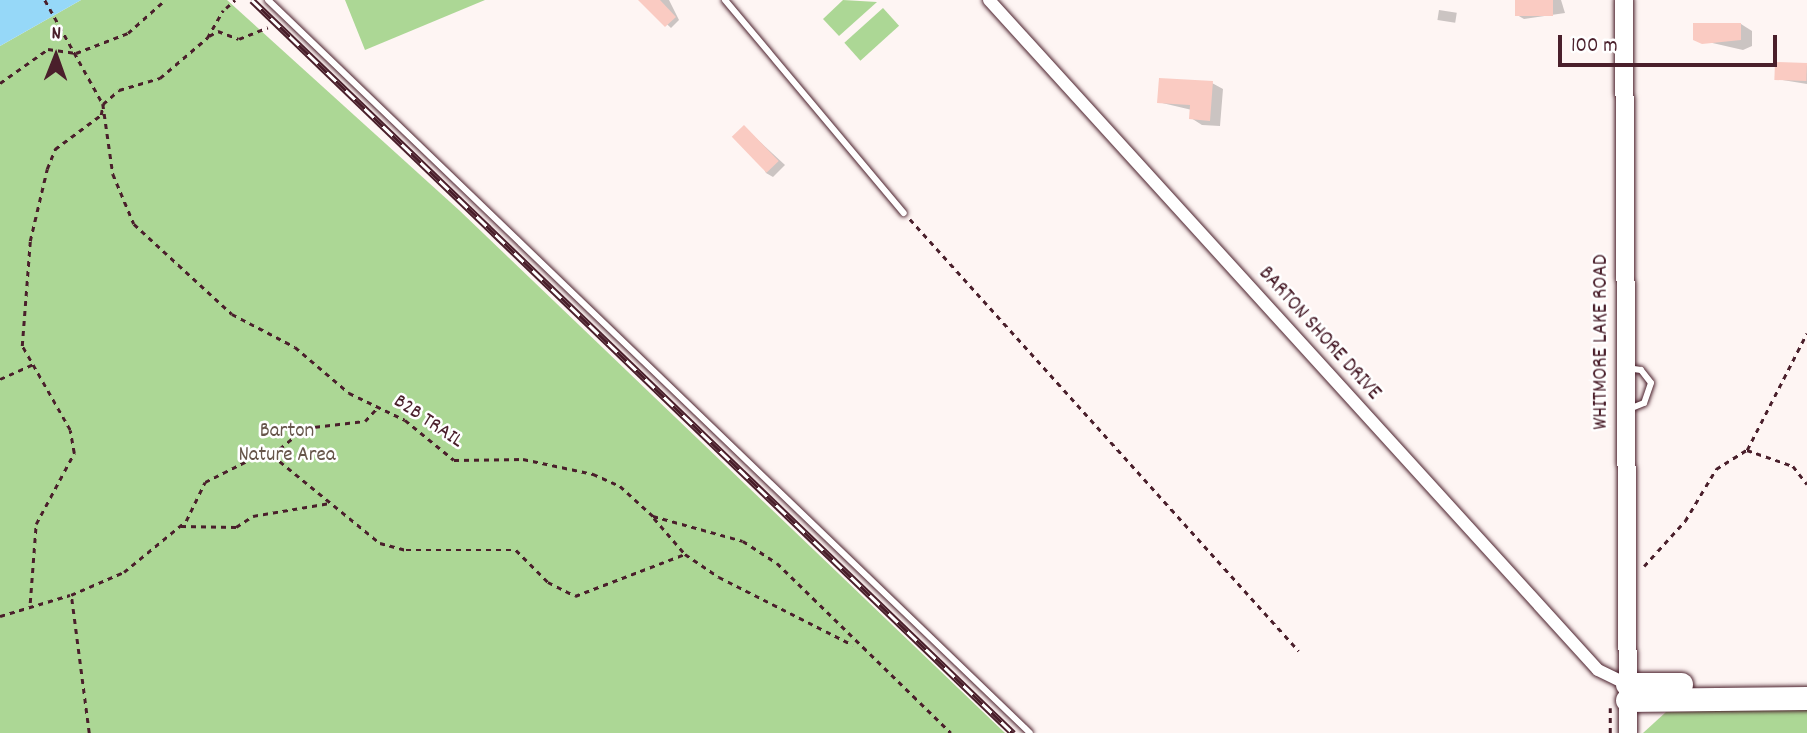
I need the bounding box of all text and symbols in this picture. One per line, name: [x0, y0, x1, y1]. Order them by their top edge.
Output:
north arrow: [21, 21, 91, 91]
text: N: [51, 21, 61, 48]
scale bar: [1562, 21, 1781, 65]
text: 100 m: [1571, 32, 1618, 62]
street label: WHITMORE LAKE ROAD: [1589, 254, 1615, 430]
street label: BARTON SHORE DRIVE: [1252, 262, 1386, 406]
street label: B2B TRAIL: [388, 389, 468, 455]
park label: Barton Nature Area: [238, 419, 336, 469]

